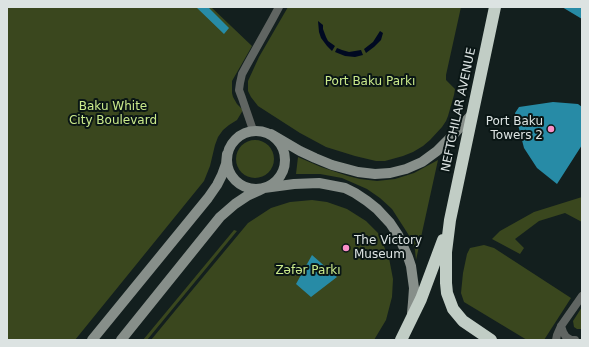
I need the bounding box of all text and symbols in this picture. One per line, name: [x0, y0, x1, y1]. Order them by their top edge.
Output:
street label: NEFTCHILAR AVENUE: [439, 47, 479, 173]
park label: Port Baku Parkı: [325, 75, 415, 89]
park label: Baku White City Boulevard: [69, 100, 157, 128]
place label: Port Baku Towers 2: [486, 115, 543, 143]
marker: Port Baku Towers 2: [546, 124, 556, 134]
place label: The Victory Museum: [354, 234, 422, 262]
marker: The Victory Museum: [341, 243, 351, 253]
park label: Zəfər Parkı: [275, 264, 341, 278]

